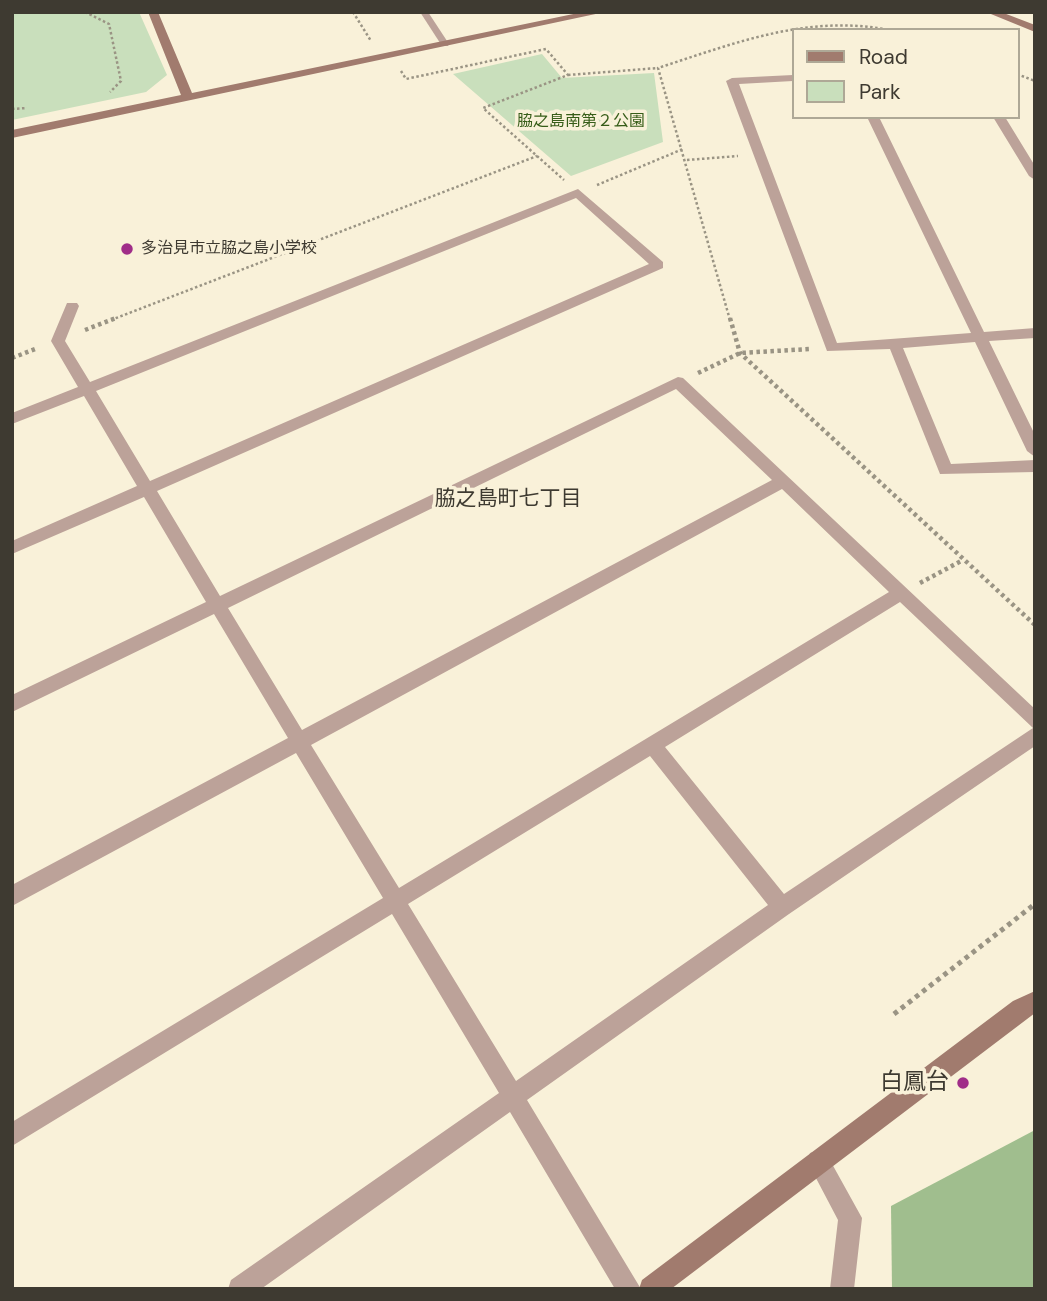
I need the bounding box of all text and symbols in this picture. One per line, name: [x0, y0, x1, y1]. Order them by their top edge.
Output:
legend: [792, 28, 1019, 119]
text: Road: [859, 43, 908, 71]
text: Park: [859, 78, 900, 106]
park label: 脇之島南第２公園: [517, 112, 645, 132]
place label: 多治見市立脇之島小学校: [141, 239, 317, 259]
marker: 多治見市立脇之島小学校: [119, 241, 135, 257]
district label: 脇之島町七丁目: [435, 486, 581, 512]
place label: 白鳳台: [880, 1069, 949, 1097]
marker: 白鳳台: [955, 1075, 971, 1091]

